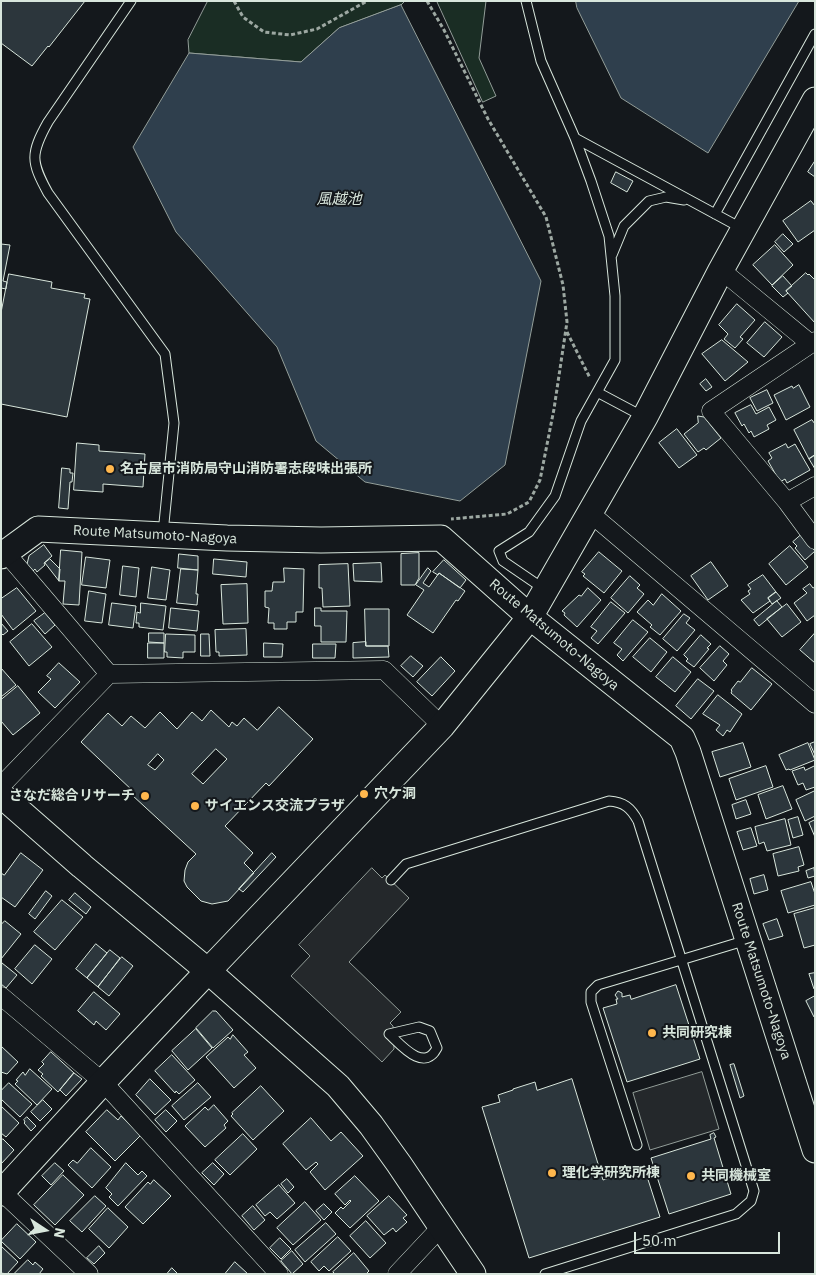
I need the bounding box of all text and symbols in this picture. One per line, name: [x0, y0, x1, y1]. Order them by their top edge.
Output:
water label: 風越池: [317, 191, 361, 209]
place label: 名古屋市消防局守山消防署志段味出張所: [120, 461, 372, 477]
marker: 名古屋市消防局守山消防署志段味出張所: [104, 463, 116, 475]
street label: Route Matsumoto-Nagoya: [73, 522, 237, 548]
street label: Route Matsumoto-Nagoya: [486, 576, 622, 694]
place label: 穴ケ洞: [374, 786, 416, 802]
place label: さなだ総合リサーチ: [9, 788, 135, 804]
marker: 穴ケ洞: [358, 788, 370, 800]
marker: さなだ総合リサーチ: [139, 790, 151, 802]
place label: サイエンス交流プラザ: [205, 798, 345, 814]
marker: サイエンス交流プラザ: [189, 800, 201, 812]
street label: Route Matsumoto-Nagoya: [728, 900, 794, 1062]
place label: 共同研究棟: [662, 1025, 732, 1041]
marker: 共同研究棟: [646, 1027, 658, 1039]
place label: 理化学研究所棟: [562, 1165, 660, 1181]
marker: 理化学研究所棟: [546, 1167, 558, 1179]
place label: 共同機械室: [701, 1168, 771, 1184]
marker: 共同機械室: [685, 1170, 697, 1182]
north arrow: [20, 1205, 70, 1255]
scale bar: [636, 1222, 782, 1254]
text: N: [50, 1226, 70, 1240]
text: 50 m: [642, 1231, 677, 1250]

